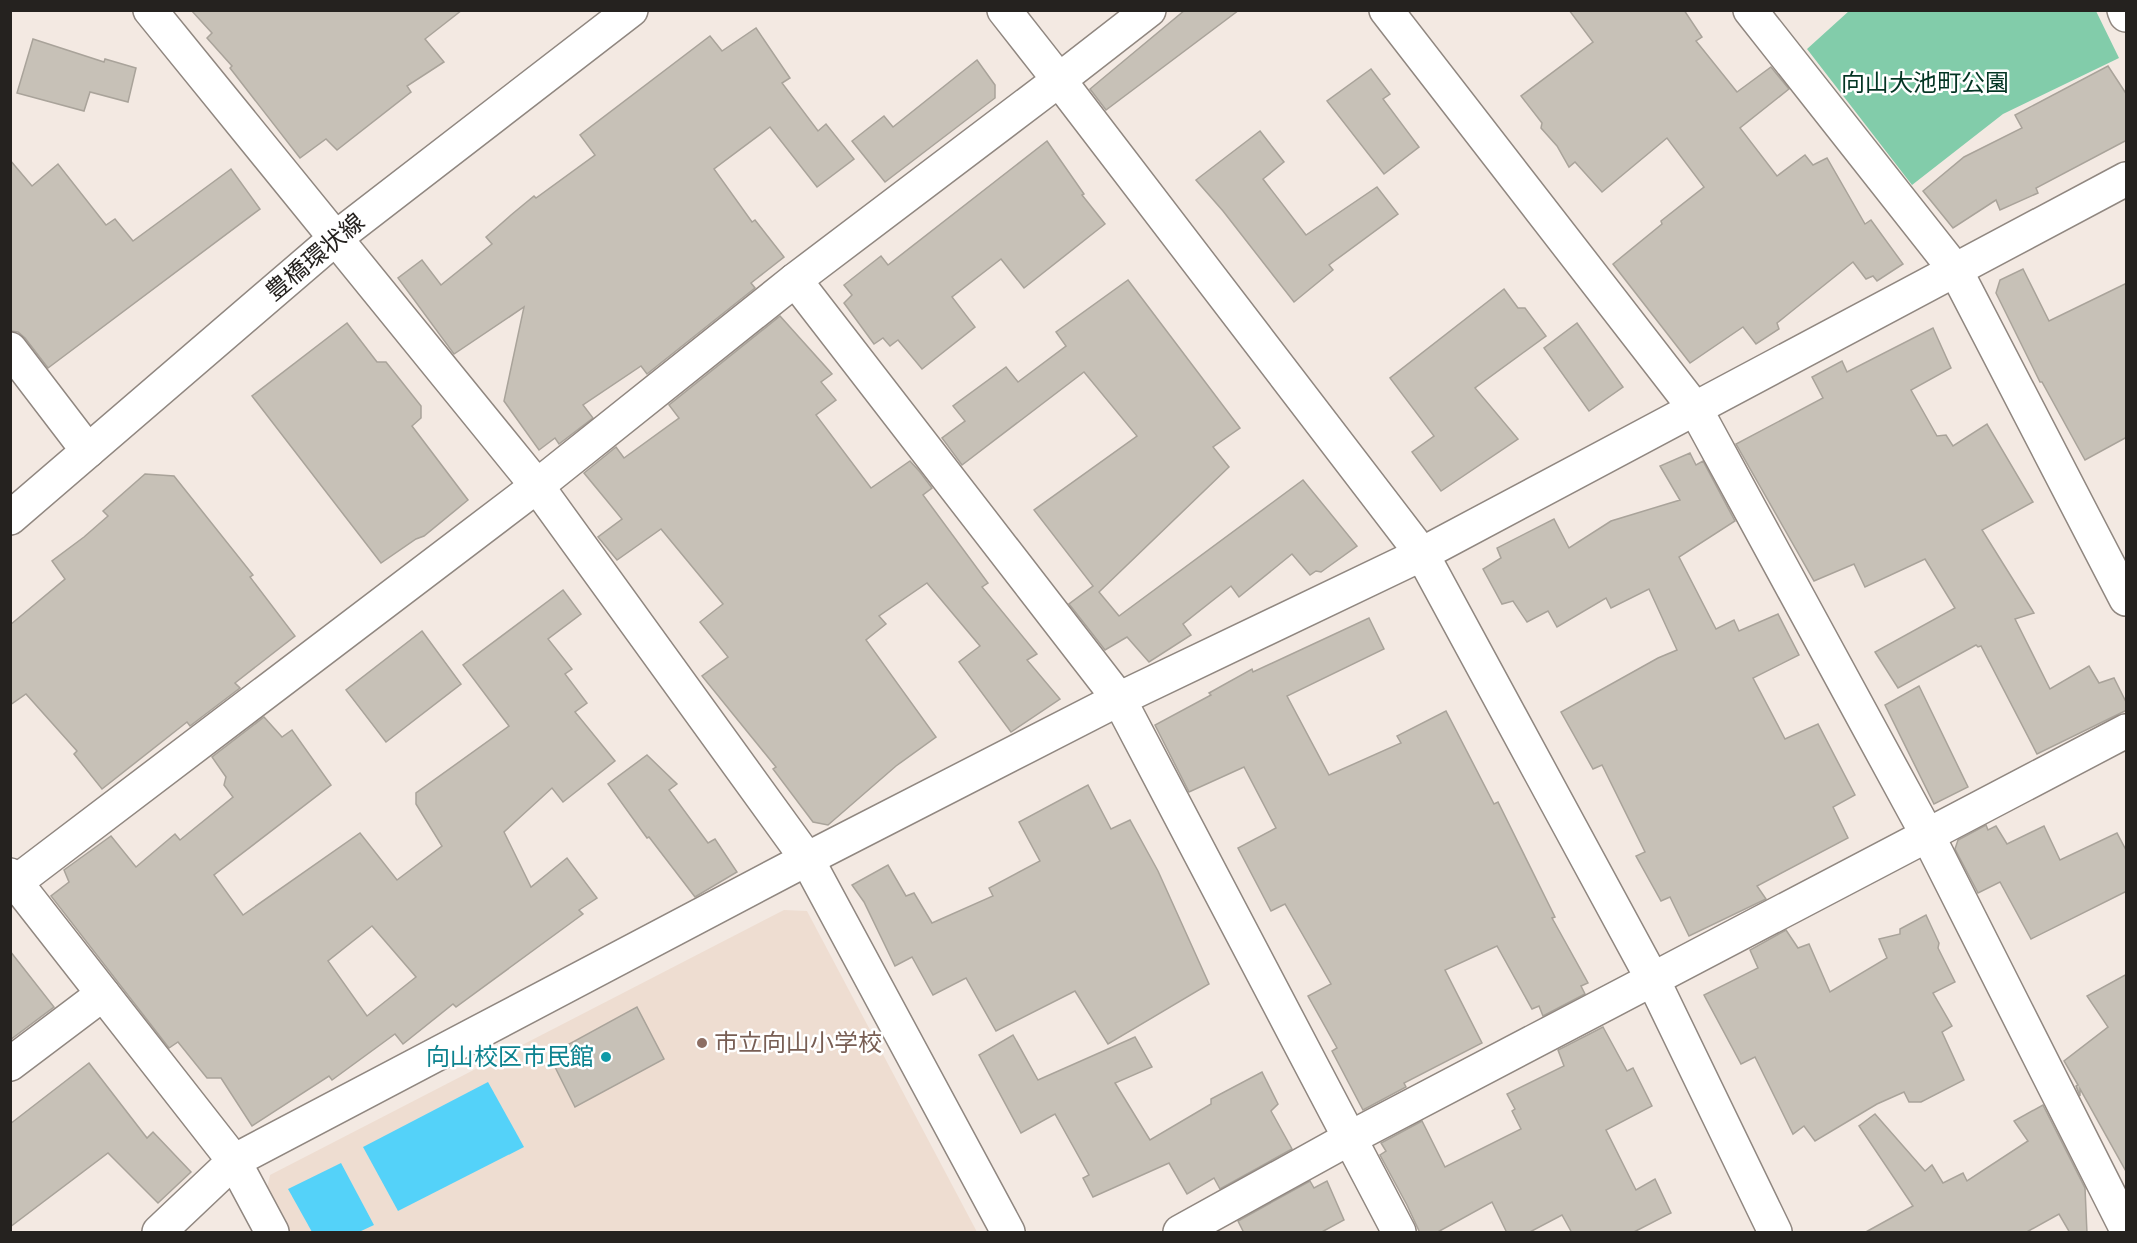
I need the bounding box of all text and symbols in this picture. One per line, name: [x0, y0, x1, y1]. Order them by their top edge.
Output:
park label: 向山大池町公園: [1841, 70, 2009, 96]
street label: 豊橋環状線: [261, 208, 369, 306]
place label: 市立向山小学校: [714, 1030, 882, 1056]
marker: 市立向山小学校: [695, 1036, 709, 1050]
place label: 向山校区市民館: [426, 1044, 594, 1070]
marker: 向山校区市民館: [599, 1050, 613, 1064]

